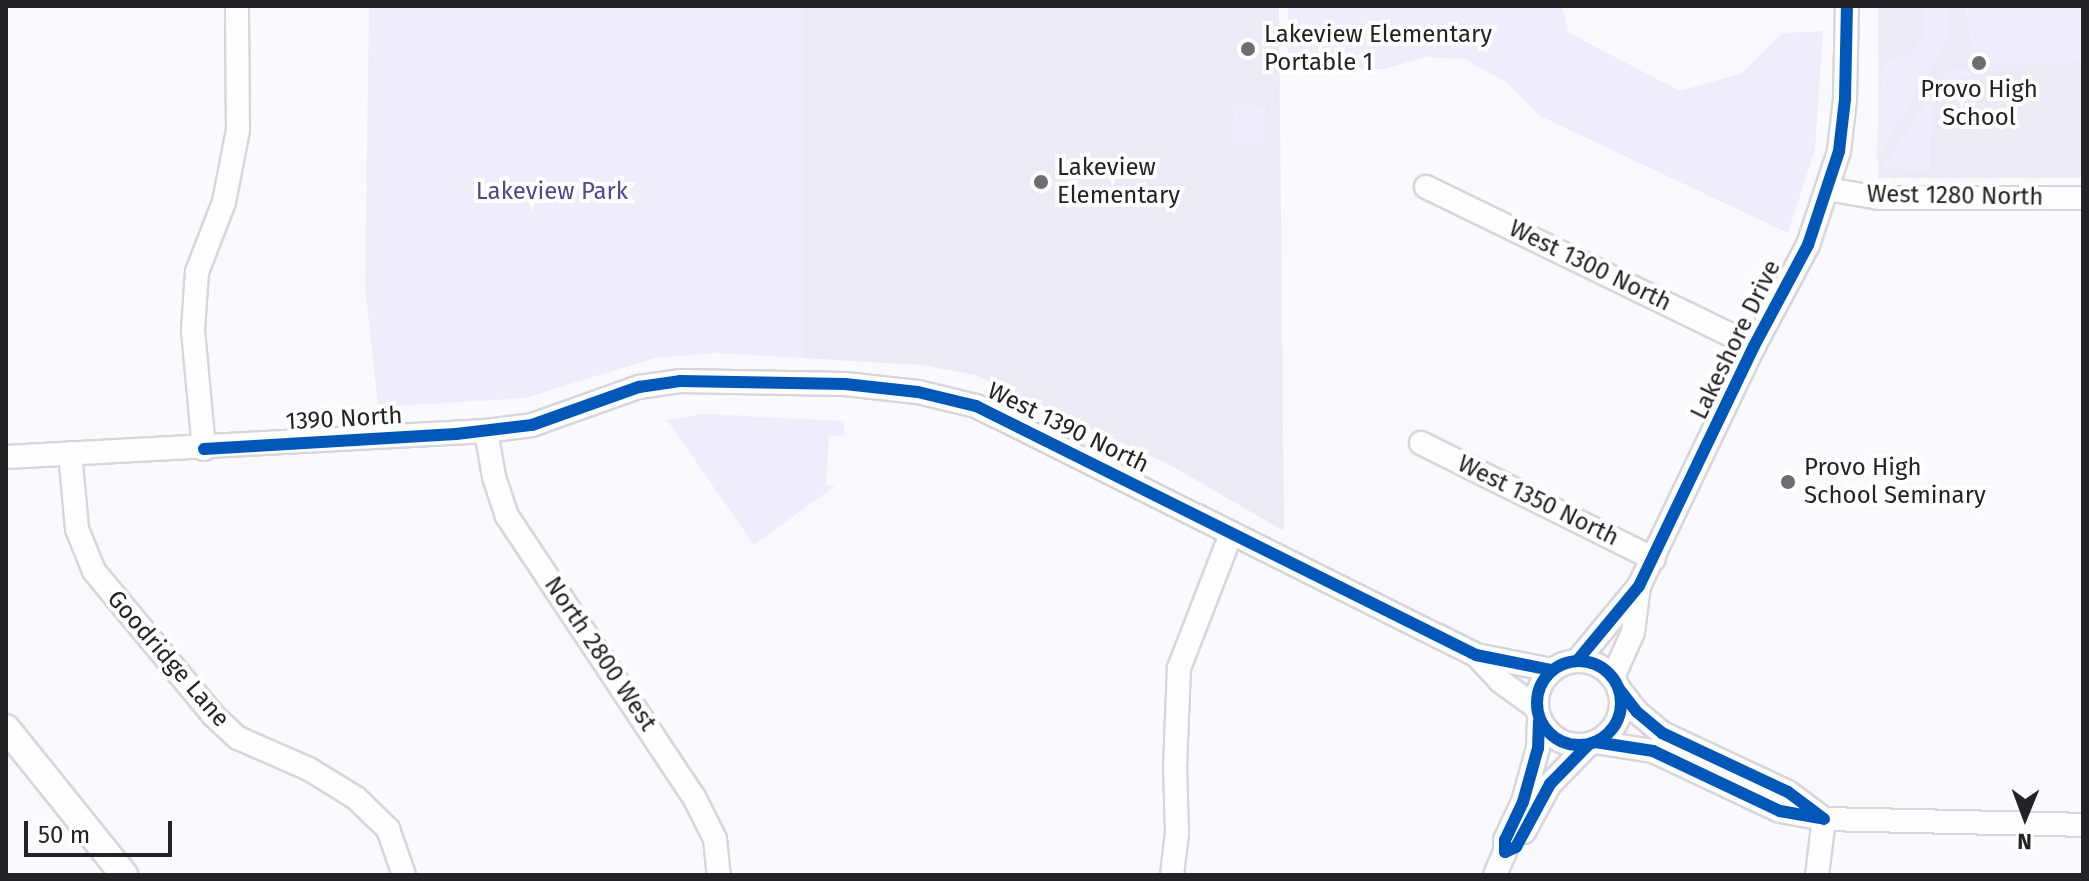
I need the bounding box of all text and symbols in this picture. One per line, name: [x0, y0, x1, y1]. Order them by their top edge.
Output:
place label: Lakeview Elementary Portable 1: [1264, 21, 1492, 77]
marker: Lakeview Elementary Portable 1: [1239, 40, 1257, 58]
marker: Provo High School: [1970, 54, 1988, 72]
place label: Provo High School: [1920, 76, 2038, 132]
place label: Lakeview Elementary: [1057, 154, 1180, 210]
marker: Lakeview Elementary: [1032, 173, 1050, 191]
park label: Lakeview Park: [476, 178, 628, 206]
street label: West 1280 North: [1866, 180, 2044, 212]
street label: West 1300 North: [1504, 214, 1676, 318]
street label: Lakeshore Drive: [1685, 256, 1787, 424]
street label: West 1390 North: [983, 377, 1153, 479]
street label: 1390 North: [285, 402, 403, 436]
street label: West 1350 North: [1453, 450, 1623, 552]
place label: Provo High School Seminary: [1804, 454, 1986, 510]
marker: Provo High School Seminary: [1779, 473, 1797, 491]
street label: North 2800 West: [538, 572, 662, 736]
street label: Goodridge Lane: [101, 585, 235, 733]
north arrow: [1985, 777, 2065, 857]
scale bar: [28, 805, 176, 855]
text: 50 m: [38, 821, 90, 849]
text: N: [2017, 828, 2032, 855]

